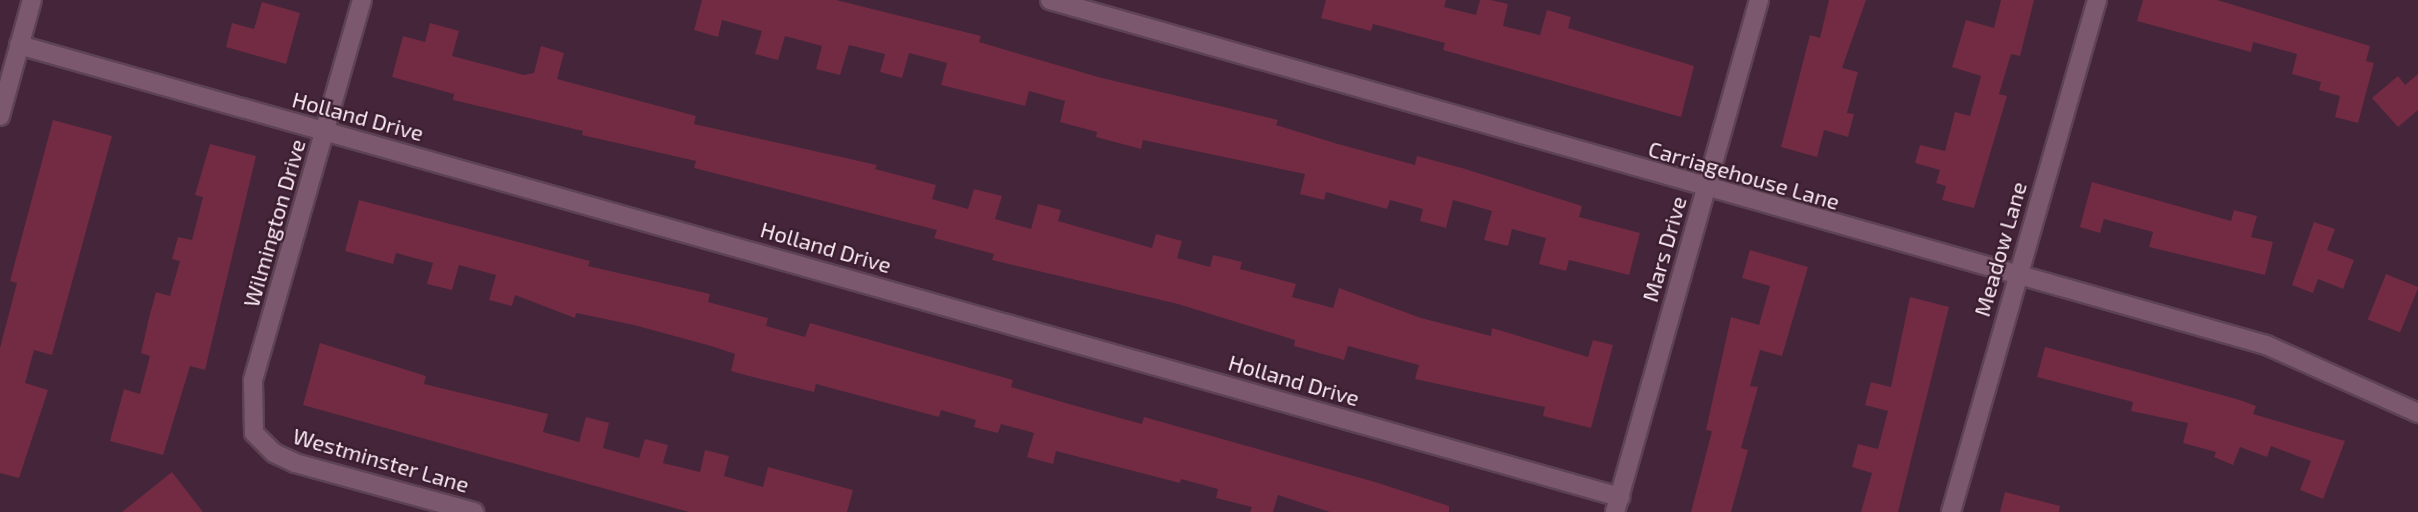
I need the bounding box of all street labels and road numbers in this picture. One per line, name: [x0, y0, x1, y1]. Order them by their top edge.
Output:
street label: Holland Drive: [289, 86, 427, 146]
street label: Carriagehouse Lane: [1645, 135, 1843, 215]
street label: Wilmington Drive: [237, 136, 311, 310]
street label: Meadow Lane: [1968, 178, 2032, 320]
street label: Mars Drive: [1636, 193, 1692, 305]
street label: Holland Drive: [758, 216, 894, 278]
street label: Holland Drive: [1226, 349, 1362, 411]
street label: Westminster Lane: [290, 422, 472, 498]

